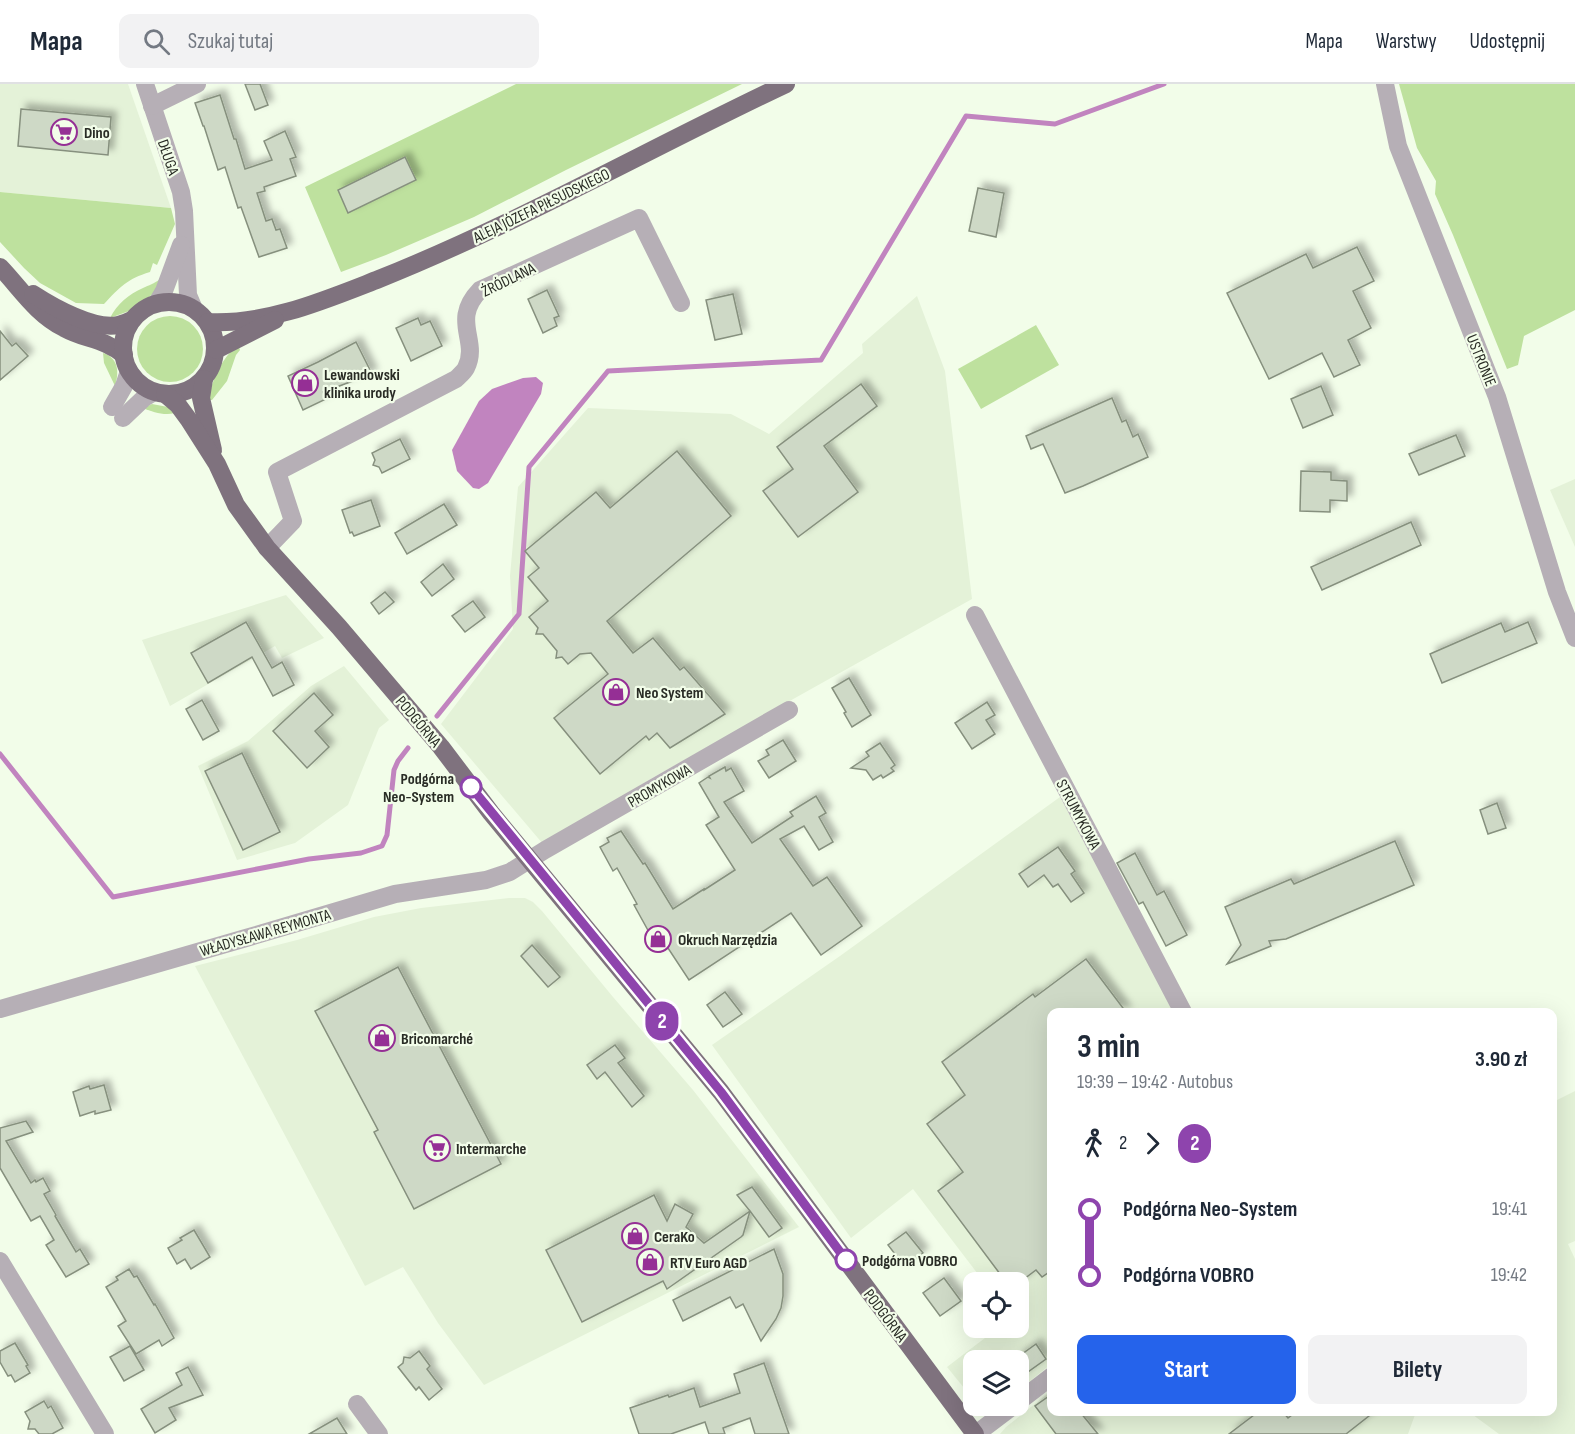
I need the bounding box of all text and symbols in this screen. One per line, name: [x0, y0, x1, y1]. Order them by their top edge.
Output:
search box: [119, 14, 539, 68]
text: Mapa: [30, 25, 83, 58]
icon: search: [140, 25, 173, 58]
text: Szukaj tutaj: [188, 28, 273, 55]
text: Mapa: [1305, 29, 1343, 54]
text: Warstwy: [1376, 29, 1437, 54]
text: Udostępnij: [1470, 29, 1545, 54]
supermarket icon: Dino: [49, 117, 79, 147]
place label: Dino: [84, 124, 110, 143]
street label: DŁUGA: [153, 137, 183, 178]
street label: ALEJA JÓZEFA PIŁSUDSKIEGO: [469, 165, 613, 248]
street label: ŹRÓDLANA: [479, 259, 539, 302]
street label: USTRONIE: [1462, 332, 1500, 389]
place label: Lewandowski klinika urody: [324, 366, 400, 403]
shop icon: Lewandowski klinika urody: [290, 368, 320, 398]
shop icon: Neo System: [601, 677, 631, 707]
place label: Neo System: [636, 684, 703, 703]
street label: PODGÓRNA: [391, 693, 445, 751]
street label: PROMYKOWA: [625, 761, 695, 812]
place label: Podgórna Neo-System: [383, 770, 454, 807]
marker: Podgórna Neo-System: [460, 776, 482, 798]
street label: STRUMYKOWA: [1051, 777, 1104, 853]
street label: WŁADYSŁAWA REYMONTA: [198, 906, 333, 961]
shop icon: Okruch Narzędzia: [643, 924, 673, 954]
place label: Okruch Narzędzia: [678, 931, 777, 950]
line badge: 2: [642, 1002, 682, 1040]
text: 2: [657, 1009, 667, 1034]
shop icon: Bricomarché: [367, 1023, 397, 1053]
text: 3 min: [1077, 1027, 1140, 1067]
place label: Bricomarché: [401, 1030, 473, 1049]
text: 3.90 zł: [1475, 1046, 1527, 1073]
text: 19:39 – 19:42 · Autobus: [1077, 1070, 1233, 1094]
icon: walk: [1077, 1127, 1110, 1160]
icon: forward: [1136, 1127, 1169, 1160]
text: 2: [1119, 1131, 1127, 1155]
text: 2: [1190, 1131, 1199, 1156]
supermarket icon: Intermarche: [422, 1133, 452, 1163]
place label: Intermarche: [456, 1140, 527, 1159]
text: Podgórna Neo-System: [1123, 1196, 1297, 1223]
text: 19:41: [1492, 1197, 1527, 1221]
shop icon: CeraKo: [620, 1221, 650, 1251]
place label: CeraKo: [654, 1228, 695, 1247]
shop icon: RTV Euro AGD: [635, 1247, 665, 1277]
marker: Podgórna VOBRO: [835, 1249, 857, 1271]
place label: Podgórna VOBRO: [862, 1252, 958, 1271]
place label: RTV Euro AGD: [670, 1254, 747, 1273]
text: Podgórna VOBRO: [1123, 1262, 1254, 1289]
text: 19:42: [1491, 1263, 1527, 1287]
map controls: [963, 1272, 1029, 1416]
button: locate: [963, 1272, 1029, 1338]
street label: PODGÓRNA: [859, 1286, 911, 1346]
button: Start: [1077, 1335, 1296, 1404]
button: Bilety: [1308, 1335, 1527, 1404]
button: layers: [963, 1350, 1029, 1416]

